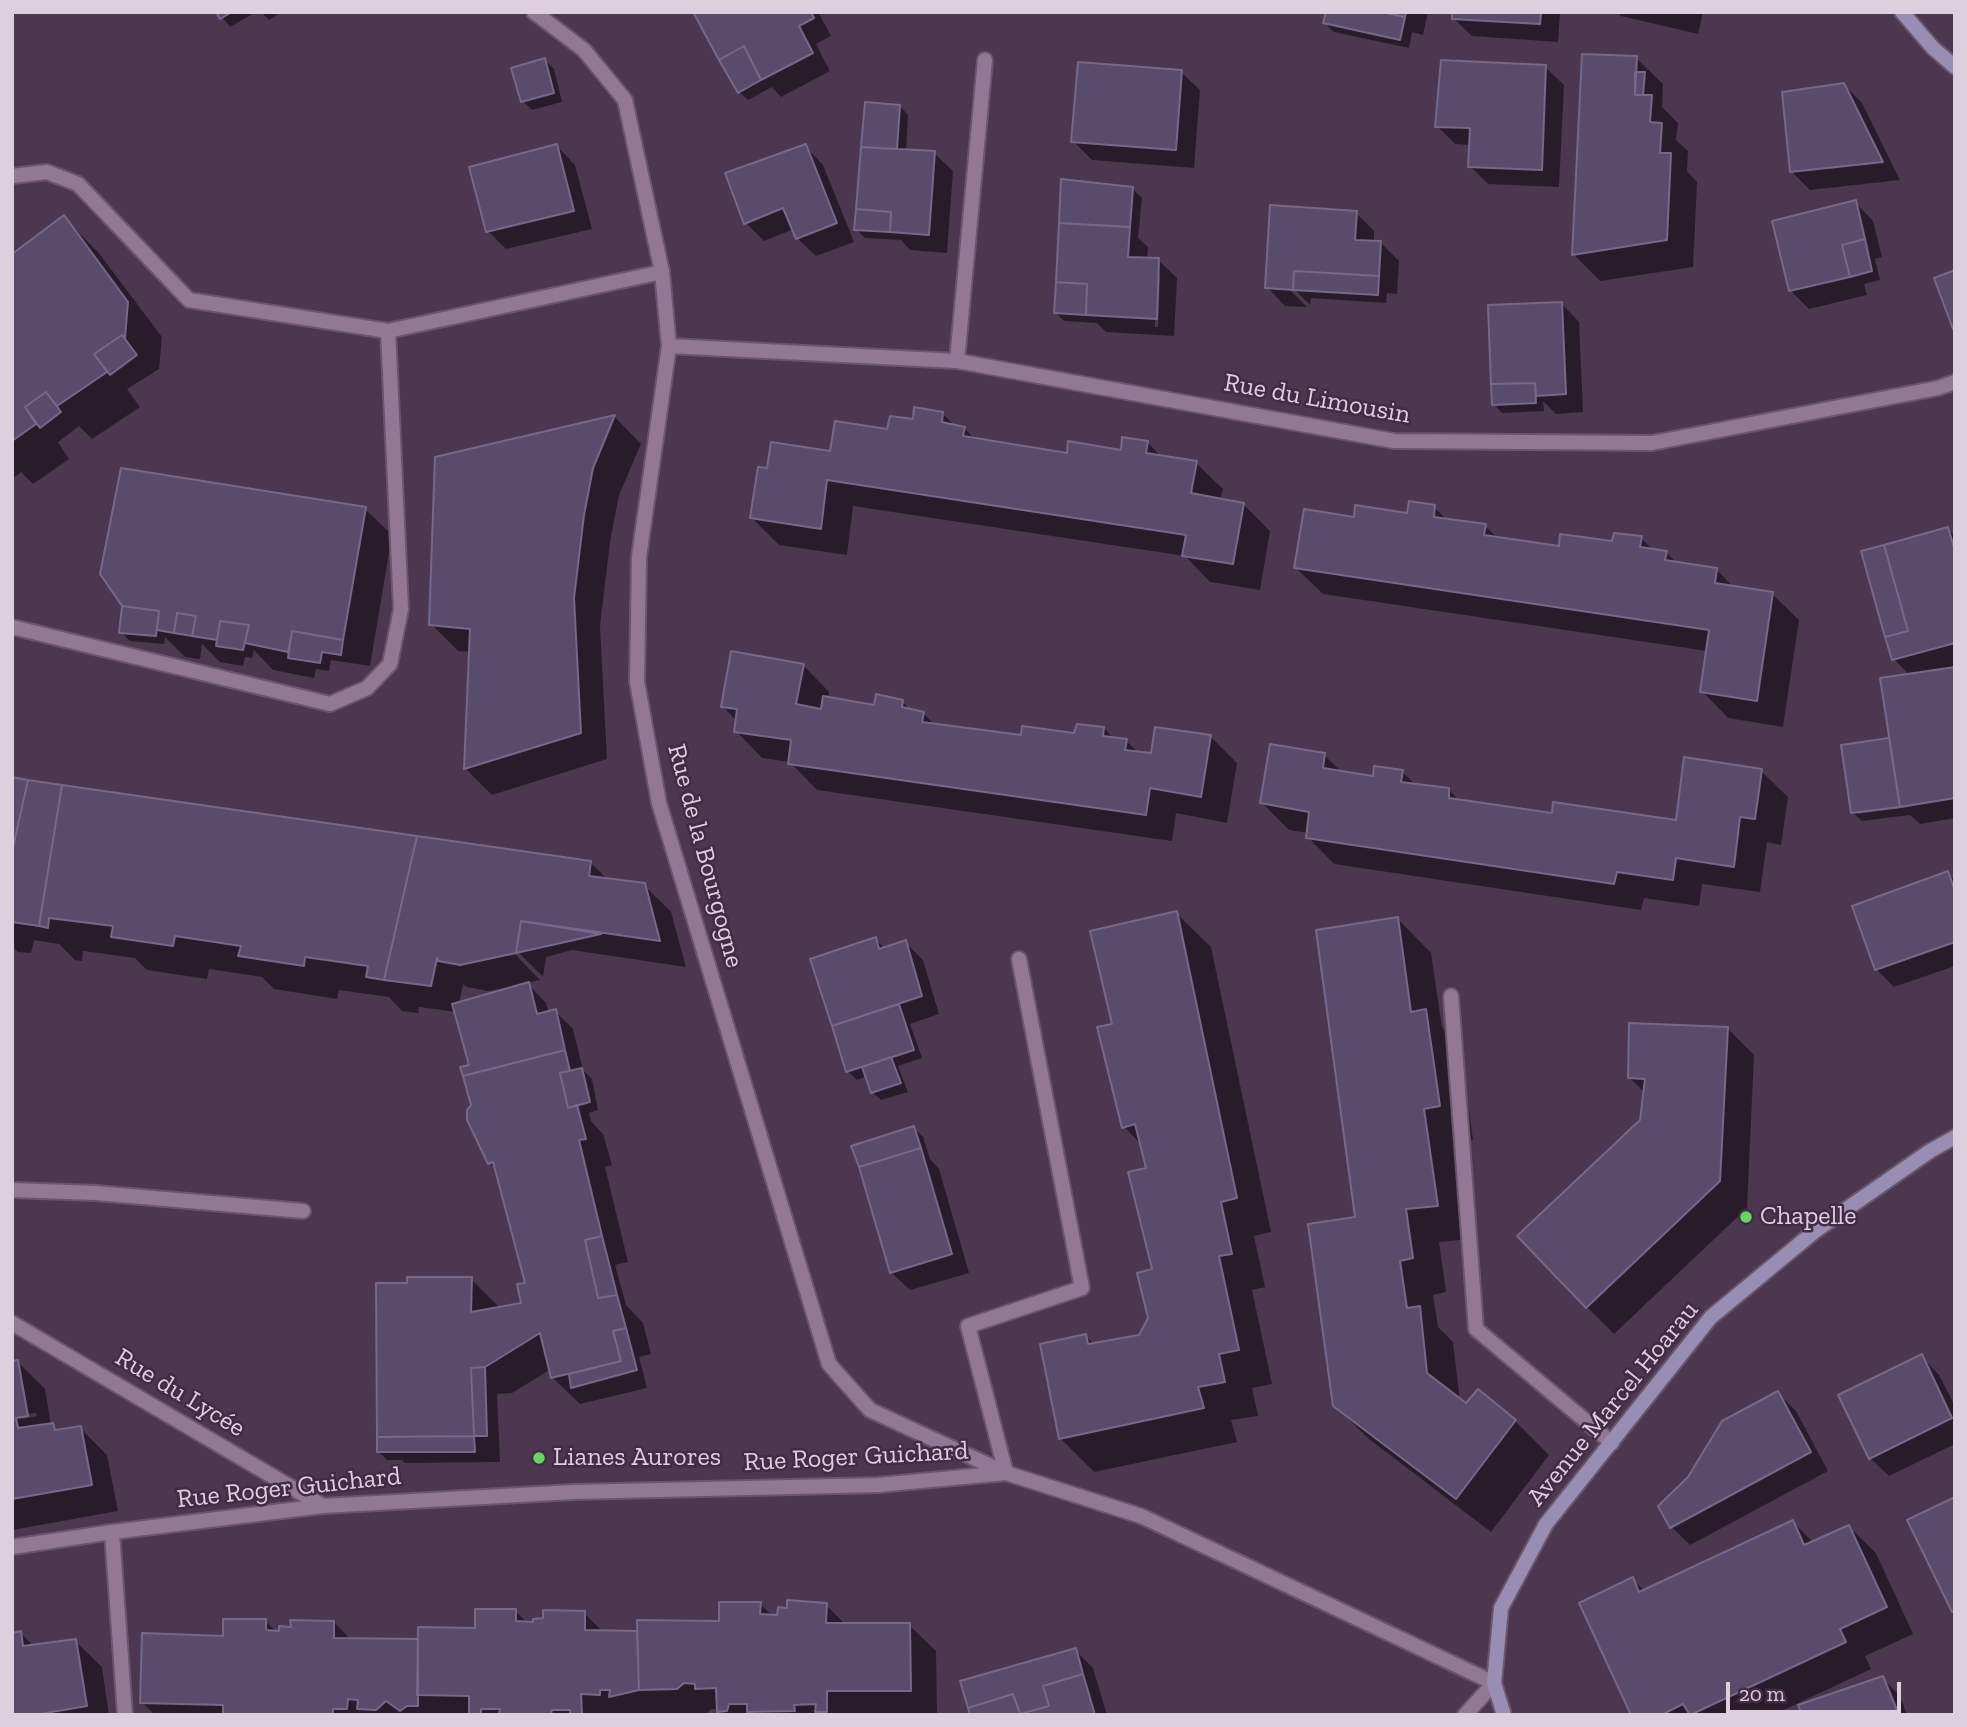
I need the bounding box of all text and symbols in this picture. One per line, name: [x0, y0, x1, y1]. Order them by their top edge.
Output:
street label: Rue du Limousin: [1221, 367, 1413, 431]
street label: Rue de la Bourgogne: [660, 741, 750, 971]
place label: Chapelle: [1760, 1201, 1856, 1233]
marker: Chapelle: [1738, 1209, 1754, 1225]
street label: Avenue Marcel Hoarau: [1521, 1295, 1705, 1513]
street label: Rue du Lycée: [109, 1342, 251, 1444]
street label: Rue Roger Guichard: [743, 1436, 969, 1478]
place label: Lianes Aurores: [553, 1442, 721, 1474]
marker: Lianes Aurores: [531, 1450, 547, 1466]
street label: Rue Roger Guichard: [175, 1461, 403, 1515]
scale bar: [1729, 1668, 1904, 1712]
text: 20 m: [1739, 1681, 1785, 1706]

